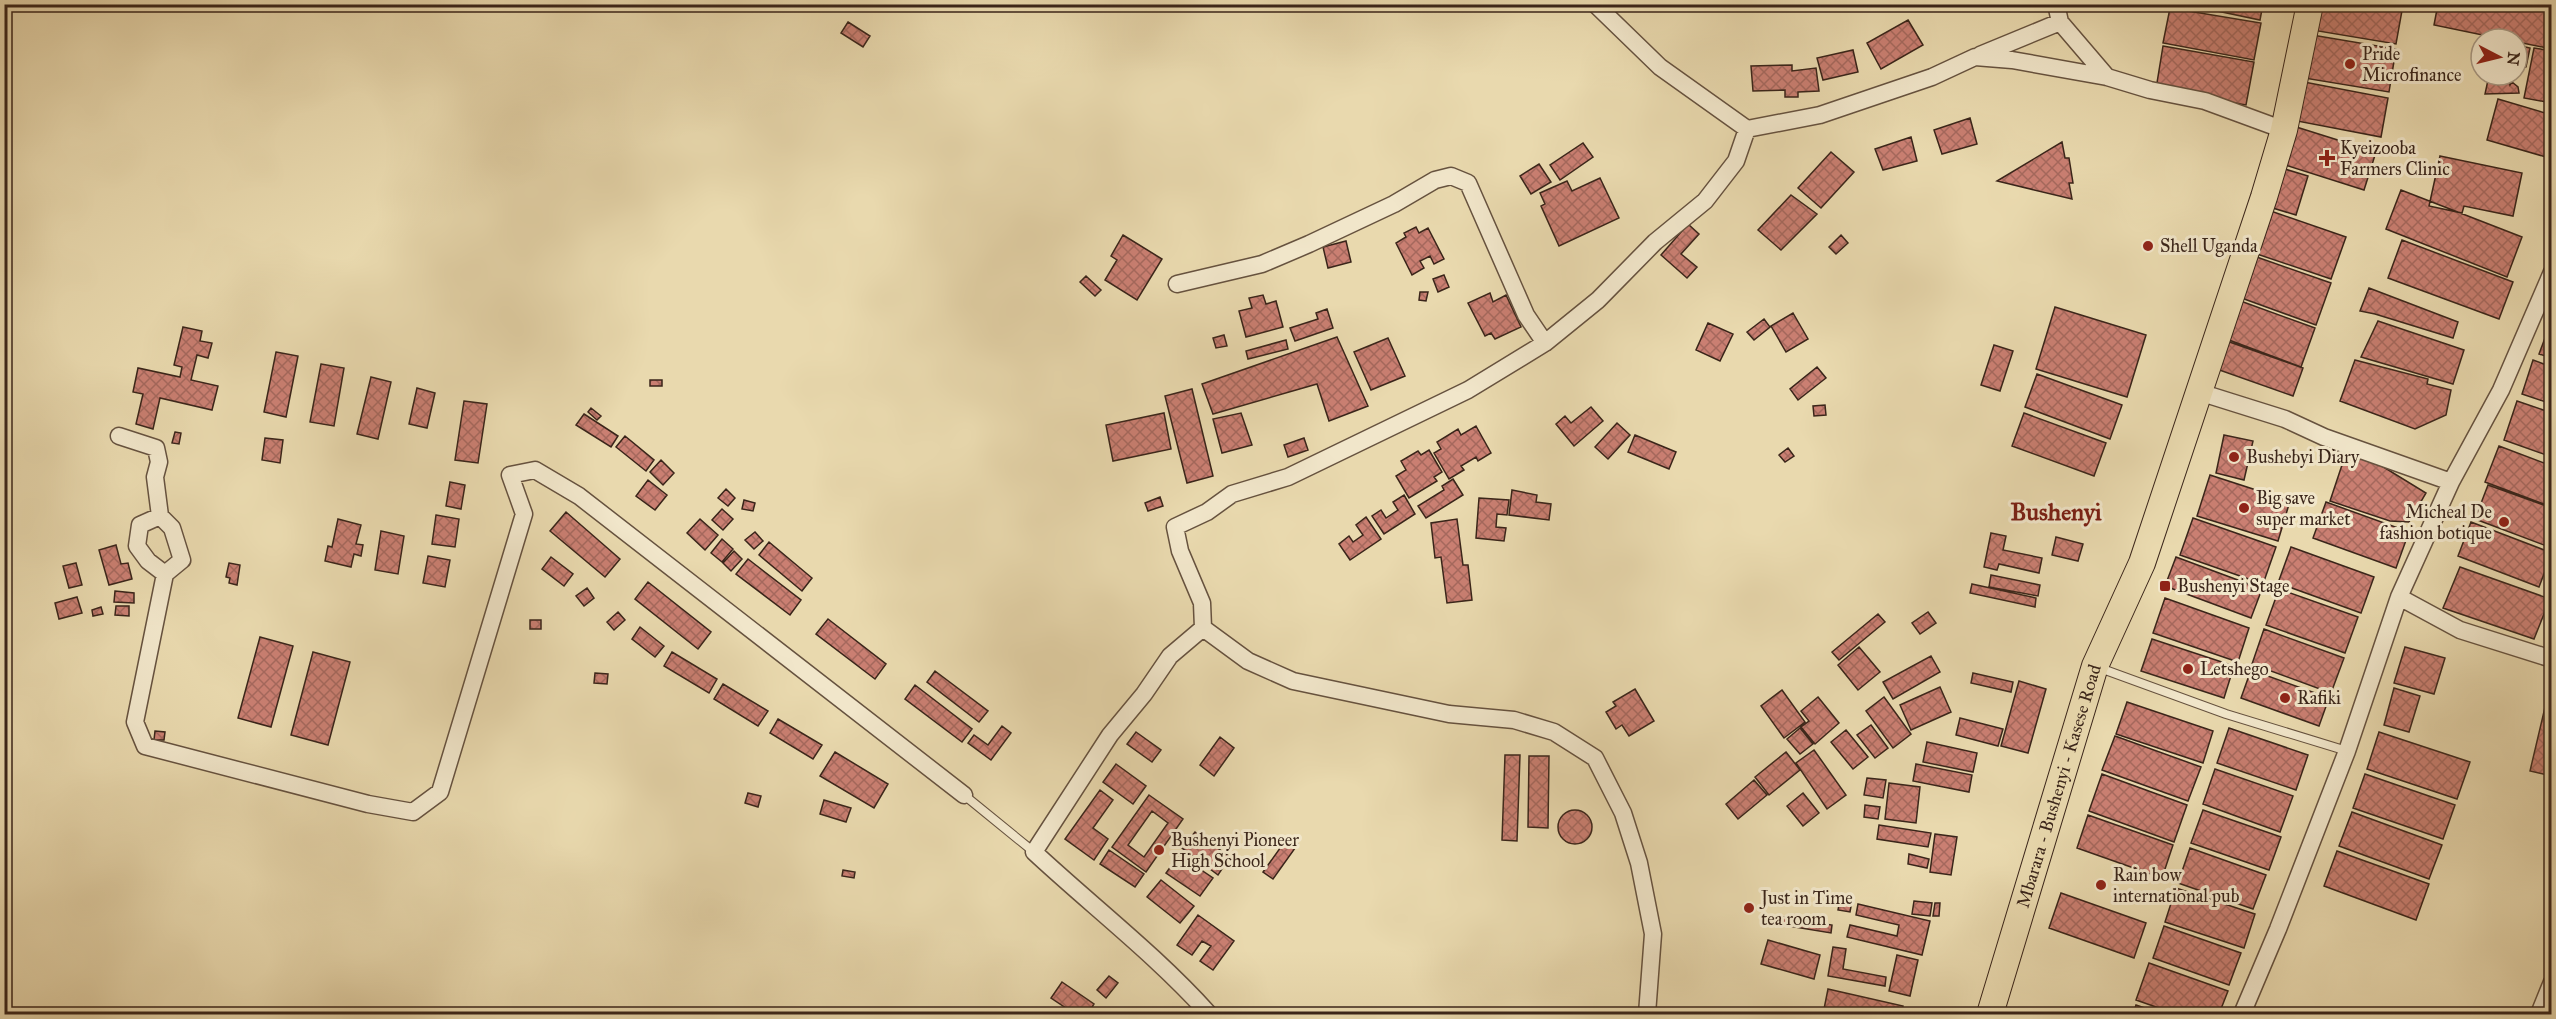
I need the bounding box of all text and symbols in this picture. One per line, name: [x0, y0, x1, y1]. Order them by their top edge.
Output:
north arrow: [2469, 27, 2529, 87]
place label: Pride Microfinance: [2362, 43, 2461, 86]
text: N: [2503, 51, 2524, 67]
marker: Pride Microfinance: [2343, 57, 2357, 71]
place label: Kyeizooba Farmers Clinic: [2340, 137, 2450, 180]
marker: Kyeizooba Farmers Clinic: [2318, 149, 2336, 167]
place label: Shell Uganda: [2160, 235, 2258, 258]
marker: Shell Uganda: [2141, 239, 2155, 253]
place label: Bushebyi Diary: [2246, 446, 2360, 468]
marker: Bushebyi Diary: [2227, 450, 2241, 464]
place label: Big save super market: [2256, 487, 2351, 530]
district label: Bushenyi: [2010, 497, 2102, 527]
marker: Big save super market: [2237, 501, 2251, 515]
place label: Micheal De fashion botique: [2379, 501, 2492, 545]
marker: Micheal De fashion botique: [2497, 515, 2511, 529]
place label: Bushenyi Stage: [2177, 575, 2289, 598]
marker: Bushenyi Stage: [2158, 579, 2172, 593]
place label: Letshego: [2200, 658, 2269, 681]
street label: Mbarara - Bushenyi - Kasese Road: [2012, 662, 2106, 911]
marker: Letshego: [2181, 662, 2195, 676]
place label: Rafiki: [2297, 687, 2341, 709]
marker: Rafiki: [2278, 691, 2292, 705]
place label: Bushenyi Pioneer High School: [1171, 829, 1299, 873]
marker: Bushenyi Pioneer High School: [1152, 843, 1166, 857]
place label: Rain bow international pub: [2113, 864, 2240, 907]
marker: Rain bow international pub: [2094, 878, 2108, 892]
place label: Just in Time tea room: [1759, 887, 1853, 930]
marker: Just in Time tea room: [1742, 901, 1756, 915]

